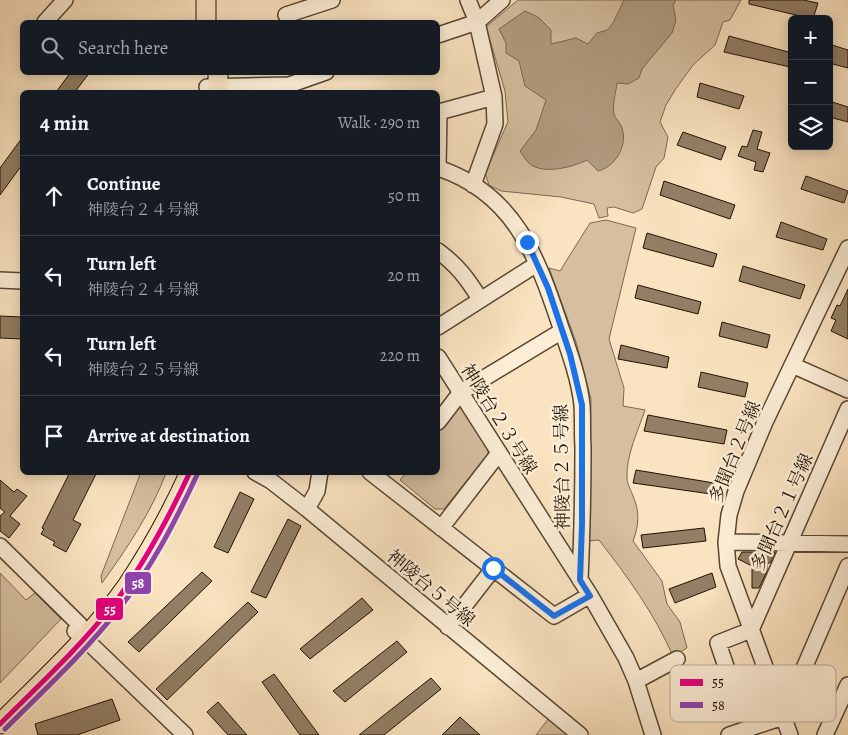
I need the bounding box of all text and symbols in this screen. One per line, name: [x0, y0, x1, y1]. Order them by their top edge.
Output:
map controls: [788, 15, 833, 150]
button: +: [788, 15, 833, 60]
search box: [20, 20, 440, 75]
icon: search: [38, 34, 66, 62]
text: Search here: [78, 35, 168, 61]
button: −: [788, 60, 833, 105]
button: layers: [788, 105, 833, 150]
text: 4 min: [40, 109, 89, 137]
text: Walk · 290 m: [338, 112, 420, 134]
text: Continue: [87, 171, 161, 197]
icon: ahead: [40, 182, 68, 210]
text: 50 m: [388, 185, 420, 207]
text: 神陵台２４号線: [87, 199, 199, 221]
route end: [516, 231, 539, 254]
text: Turn left: [87, 251, 156, 277]
icon: left: [40, 262, 68, 290]
text: 20 m: [387, 265, 420, 287]
text: 神陵台２４号線: [87, 279, 199, 301]
text: Turn left: [87, 331, 156, 357]
icon: left: [40, 342, 68, 370]
text: 220 m: [380, 345, 420, 367]
text: 神陵台２５号線: [87, 359, 199, 381]
street label: 神陵台２３号線: [455, 359, 543, 479]
street label: 多聞台２号線: [704, 397, 766, 507]
street label: 神陵台２５号線: [549, 404, 575, 530]
icon: arrive: [40, 422, 68, 450]
text: Arrive at destination: [87, 423, 250, 449]
street label: 多聞台２１号線: [745, 450, 819, 574]
street label: 神陵台５号線: [382, 544, 480, 632]
route start: [482, 557, 505, 580]
line badge: 58: [124, 571, 152, 595]
text: 58: [132, 574, 145, 593]
line badge: 55: [95, 597, 124, 621]
text: 55: [104, 600, 116, 619]
legend: [670, 665, 836, 722]
text: 55: [712, 673, 724, 692]
text: 58: [712, 696, 725, 715]

